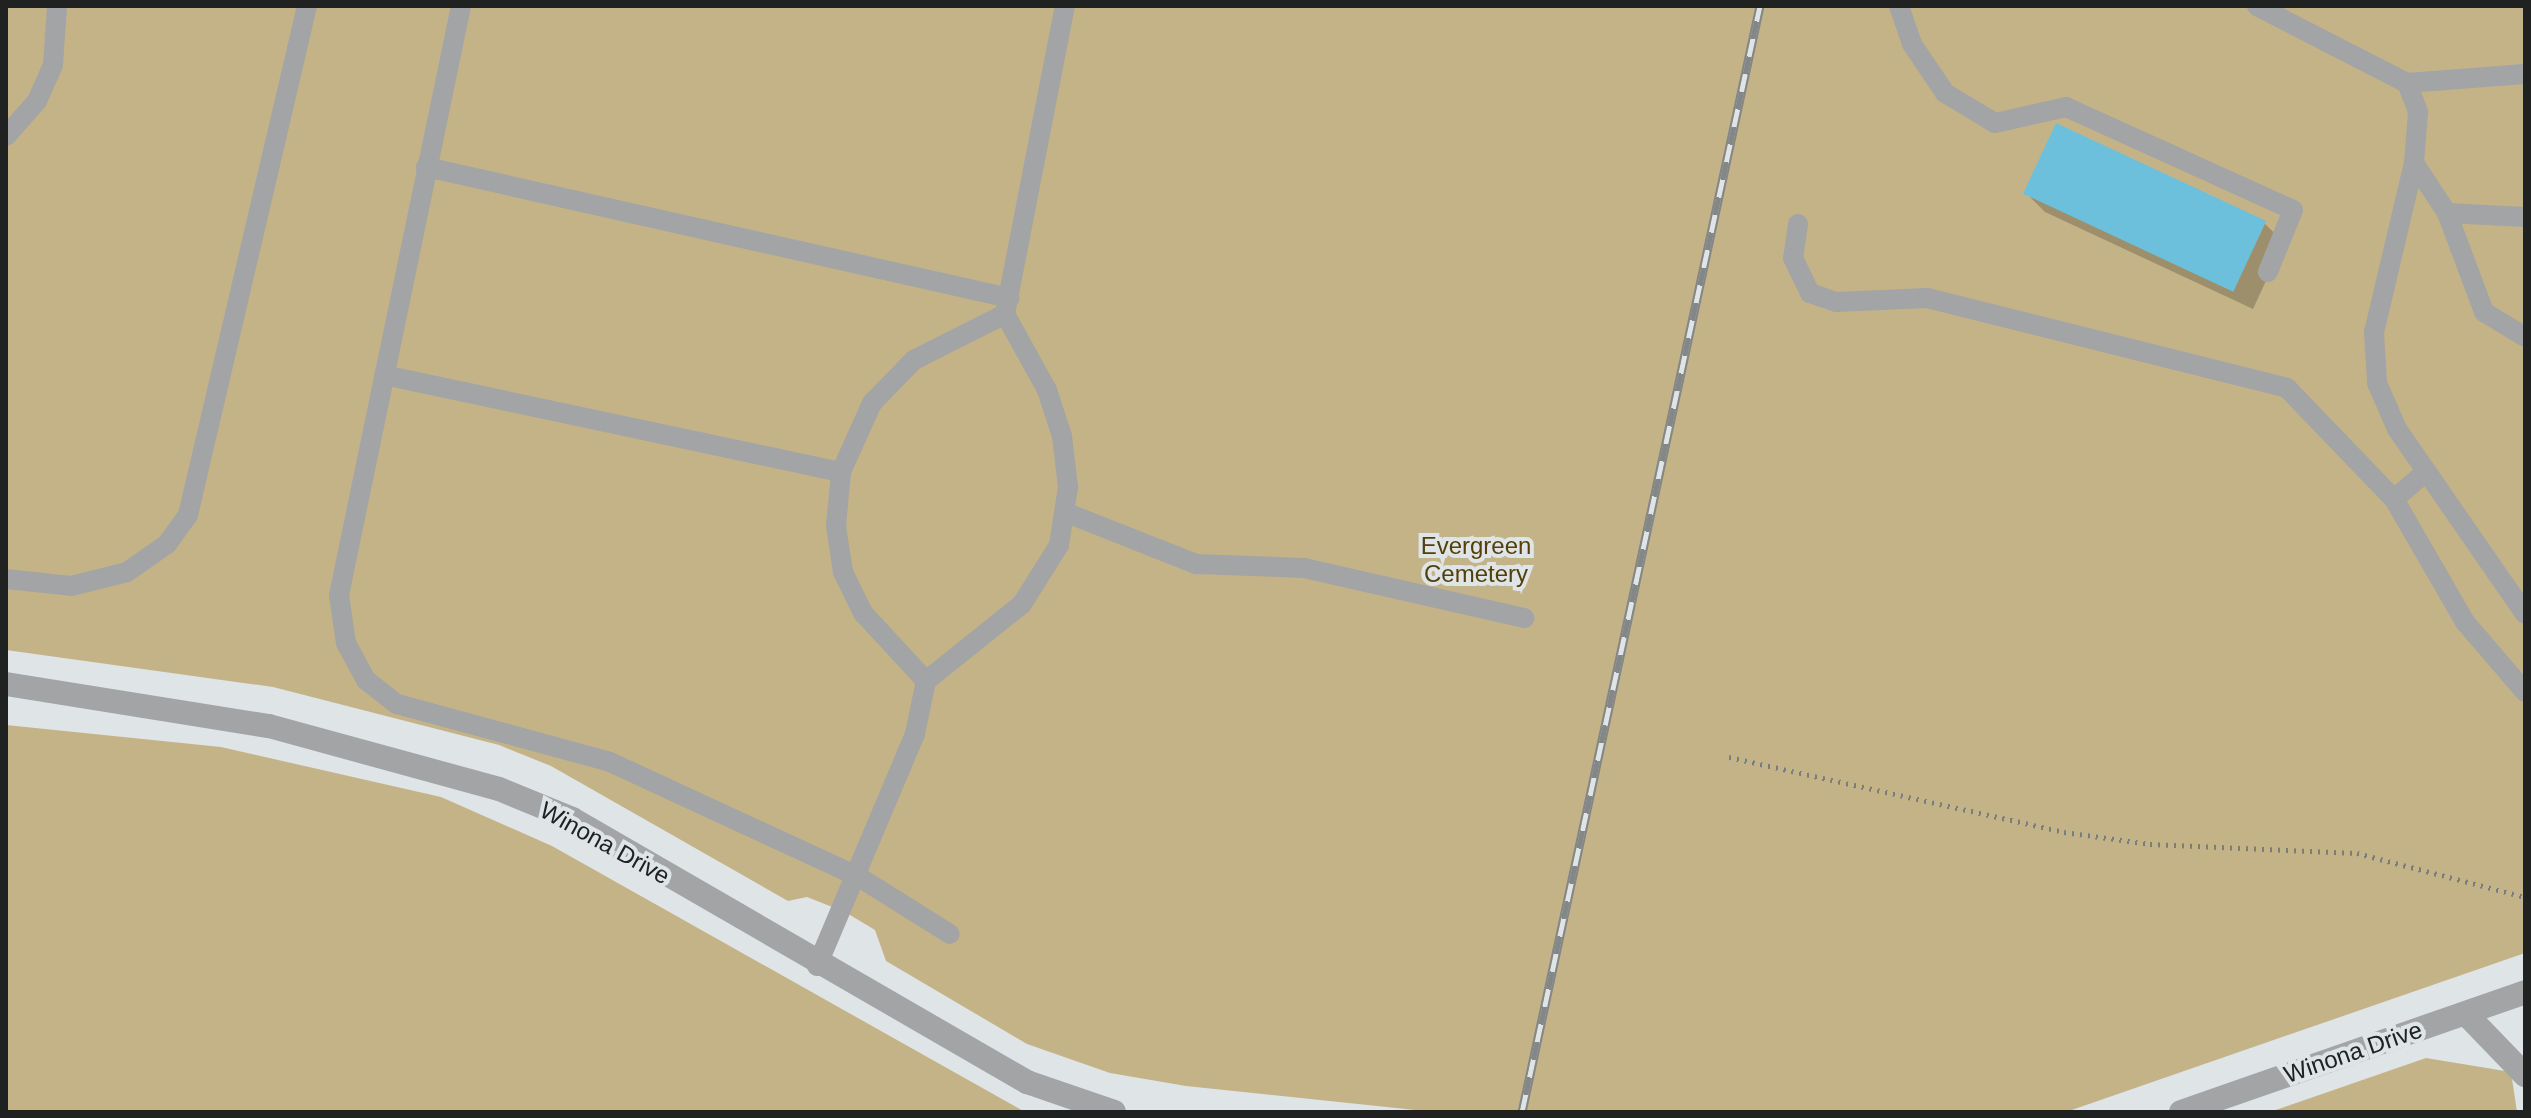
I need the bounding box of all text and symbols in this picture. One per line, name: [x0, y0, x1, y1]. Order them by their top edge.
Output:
park label: Evergreen Cemetery: [1421, 532, 1531, 588]
street label: Winona Drive: [535, 795, 675, 891]
street label: Winona Drive: [2280, 1015, 2426, 1089]

